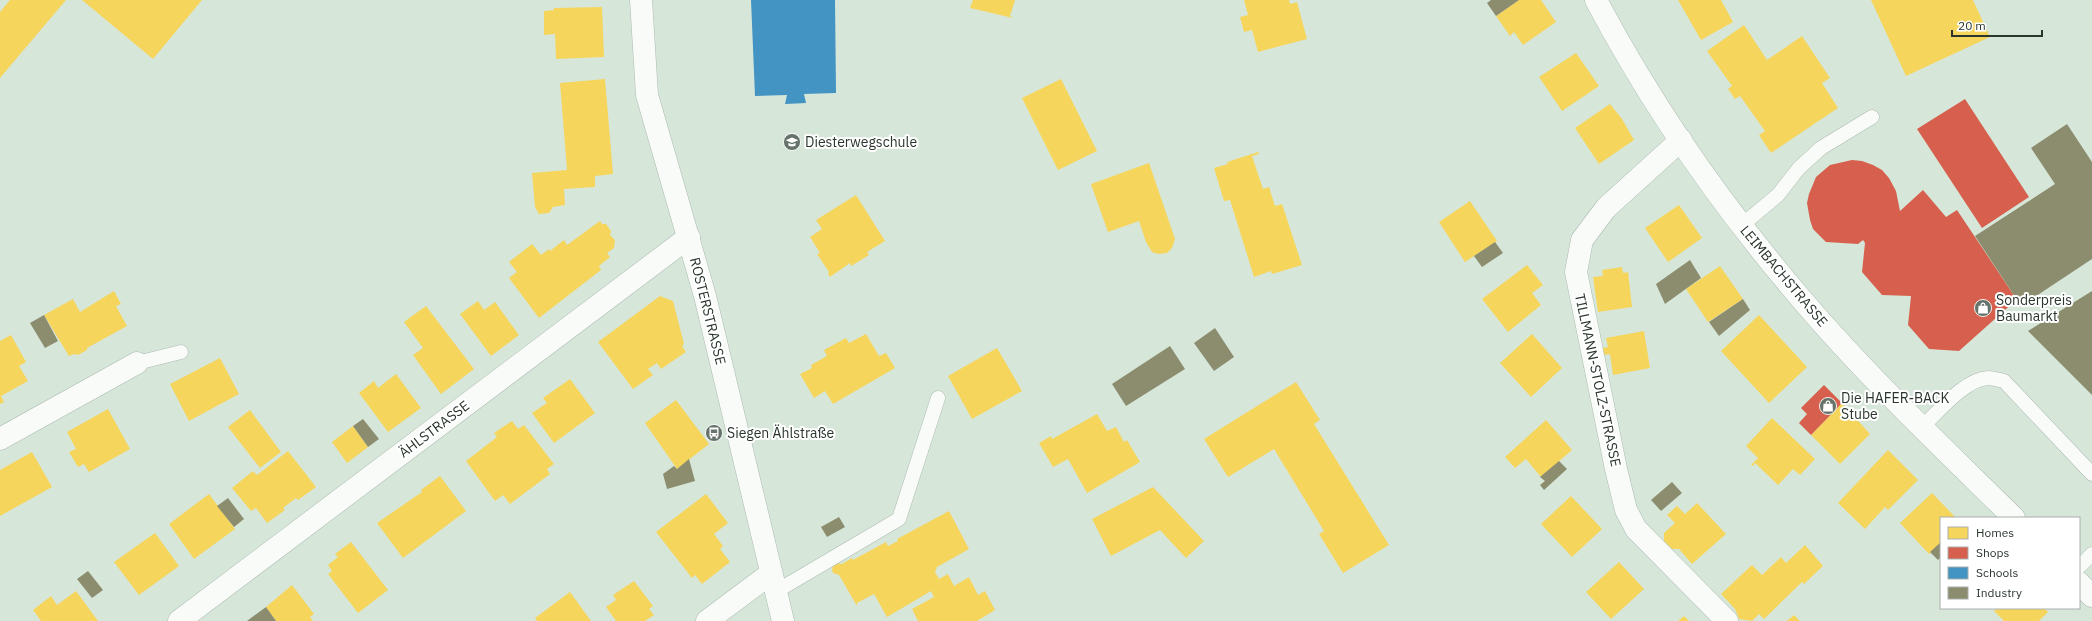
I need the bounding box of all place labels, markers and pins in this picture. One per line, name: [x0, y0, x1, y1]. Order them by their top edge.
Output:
school or university icon: Diesterwegschule: [782, 132, 802, 152]
place label: Diesterwegschule: [805, 133, 917, 151]
place label: Sonderpreis Baumarkt: [1996, 291, 2072, 325]
shop icon: Sonderpreis Baumarkt: [1973, 298, 1993, 318]
place label: Die HAFER-BACK Stube: [1841, 389, 1950, 423]
shop icon: Die HAFER-BACK Stube: [1818, 396, 1838, 416]
bus stop icon: Siegen Ählstraße: [704, 423, 724, 443]
place label: Siegen Ählstraße: [727, 424, 834, 442]

